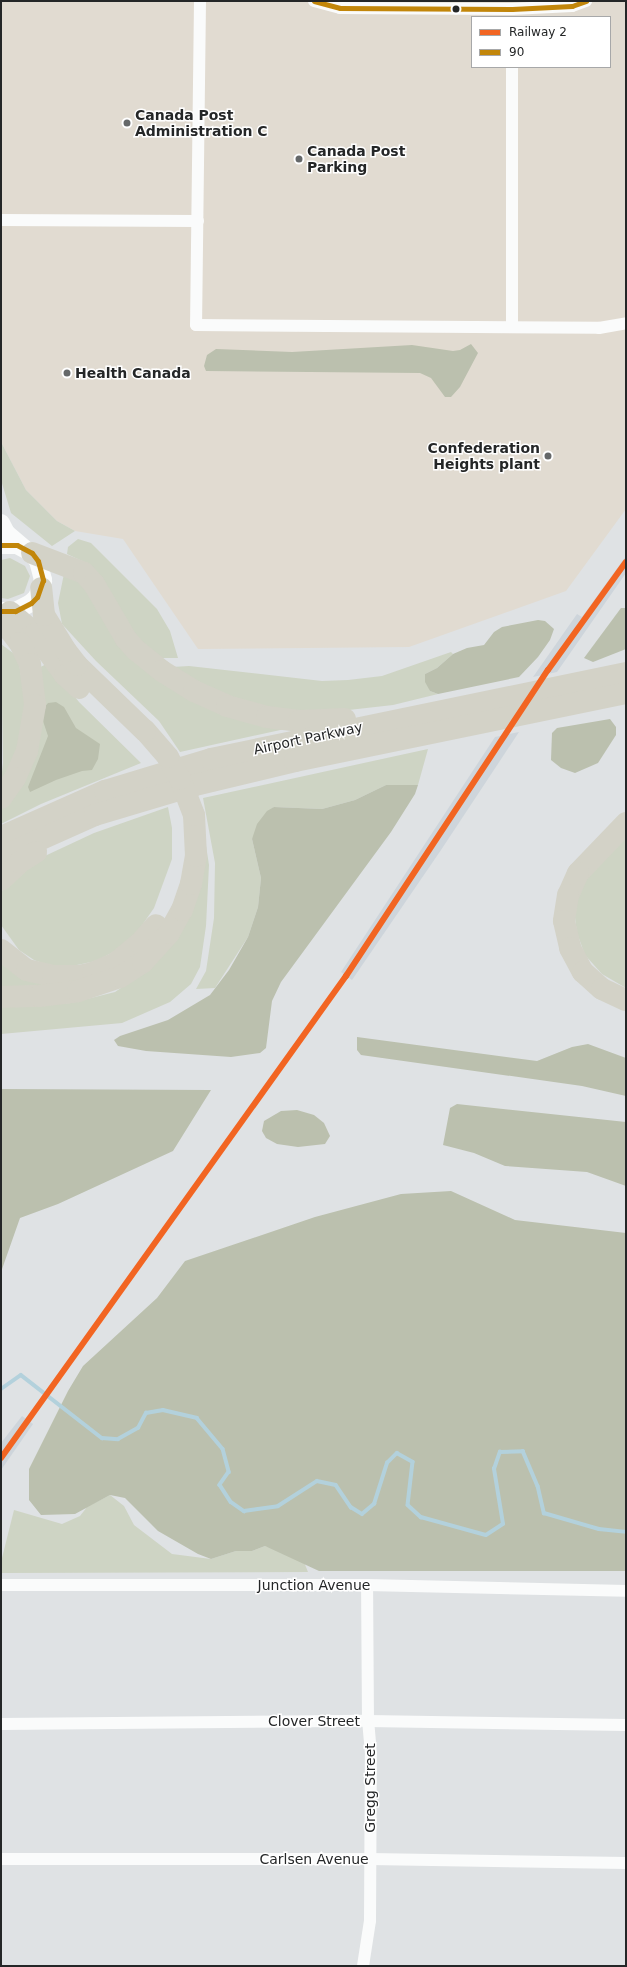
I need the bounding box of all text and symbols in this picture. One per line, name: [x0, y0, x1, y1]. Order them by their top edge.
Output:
unlabelled marker: [451, 4, 461, 14]
legend: [471, 16, 611, 68]
text: Railway 2: [509, 25, 567, 39]
text: 90: [509, 45, 524, 59]
place label: Canada Post Administration C: [135, 107, 268, 140]
marker: Canada Post Administration C: [122, 118, 132, 128]
place label: Canada Post Parking: [307, 143, 405, 176]
marker: Canada Post Parking: [294, 154, 304, 164]
place label: Health Canada: [75, 365, 191, 381]
marker: Health Canada: [62, 368, 72, 378]
place label: Confederation Heights plant: [428, 440, 540, 472]
marker: Confederation Heights plant: [543, 451, 553, 461]
street label: Airport Parkway: [252, 718, 364, 758]
street label: Junction Avenue: [258, 1577, 370, 1593]
street label: Clover Street: [268, 1713, 360, 1729]
street label: Gregg Street: [362, 1743, 378, 1833]
street label: Carlsen Avenue: [259, 1851, 369, 1867]

